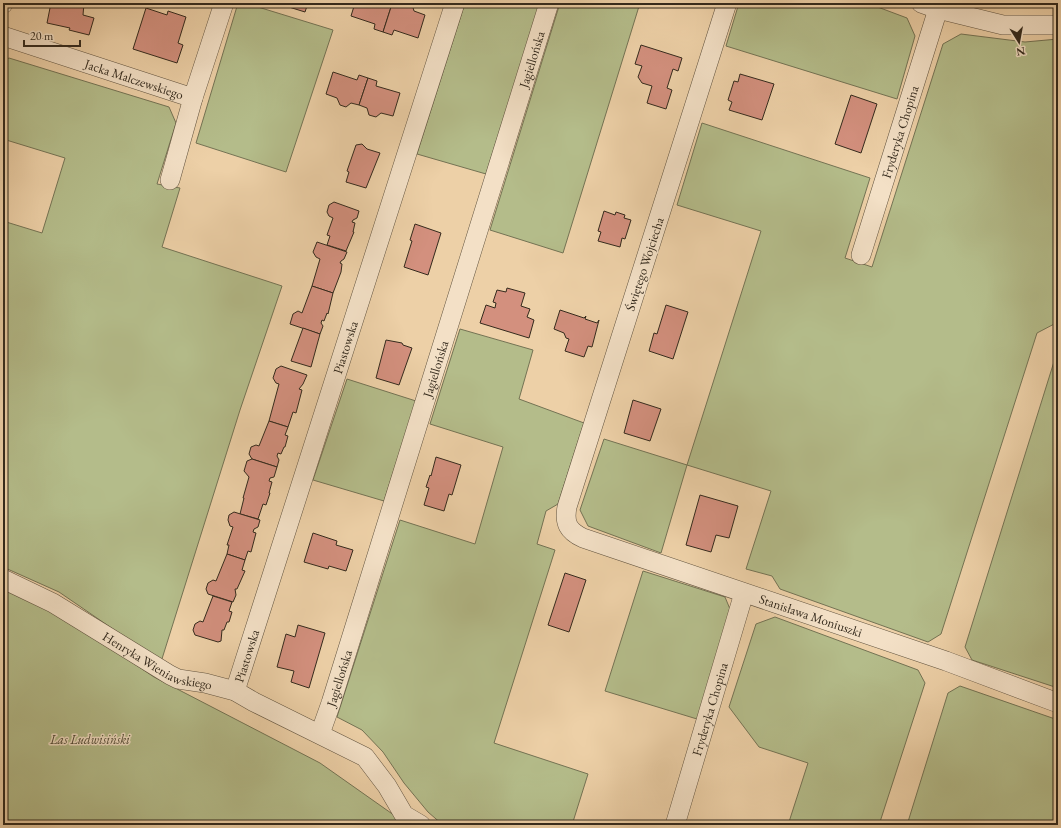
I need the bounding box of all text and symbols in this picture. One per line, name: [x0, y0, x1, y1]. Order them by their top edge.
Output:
scale bar: [24, 22, 80, 48]
north arrow: [999, 22, 1039, 62]
text: 20 m: [30, 28, 54, 44]
street label: Jagiellońska: [515, 28, 549, 91]
text: N: [1015, 44, 1027, 60]
street label: Jacka Malczewskiego: [81, 55, 186, 103]
street label: Fryderyka Chopina: [878, 83, 923, 181]
street label: Świętego Wojciecha: [621, 214, 668, 313]
street label: Piastowska: [329, 318, 362, 376]
street label: Jagiellońska: [418, 338, 453, 400]
street label: Stanisława Moniuszki: [757, 590, 865, 641]
street label: Piastowska: [230, 627, 263, 684]
street label: Henryka Wieniawskiego: [99, 628, 214, 694]
street label: Jagiellońska: [322, 647, 356, 710]
street label: Fryderyka Chopina: [688, 660, 732, 758]
park label: Las Ludwisiński: [49, 731, 131, 748]

